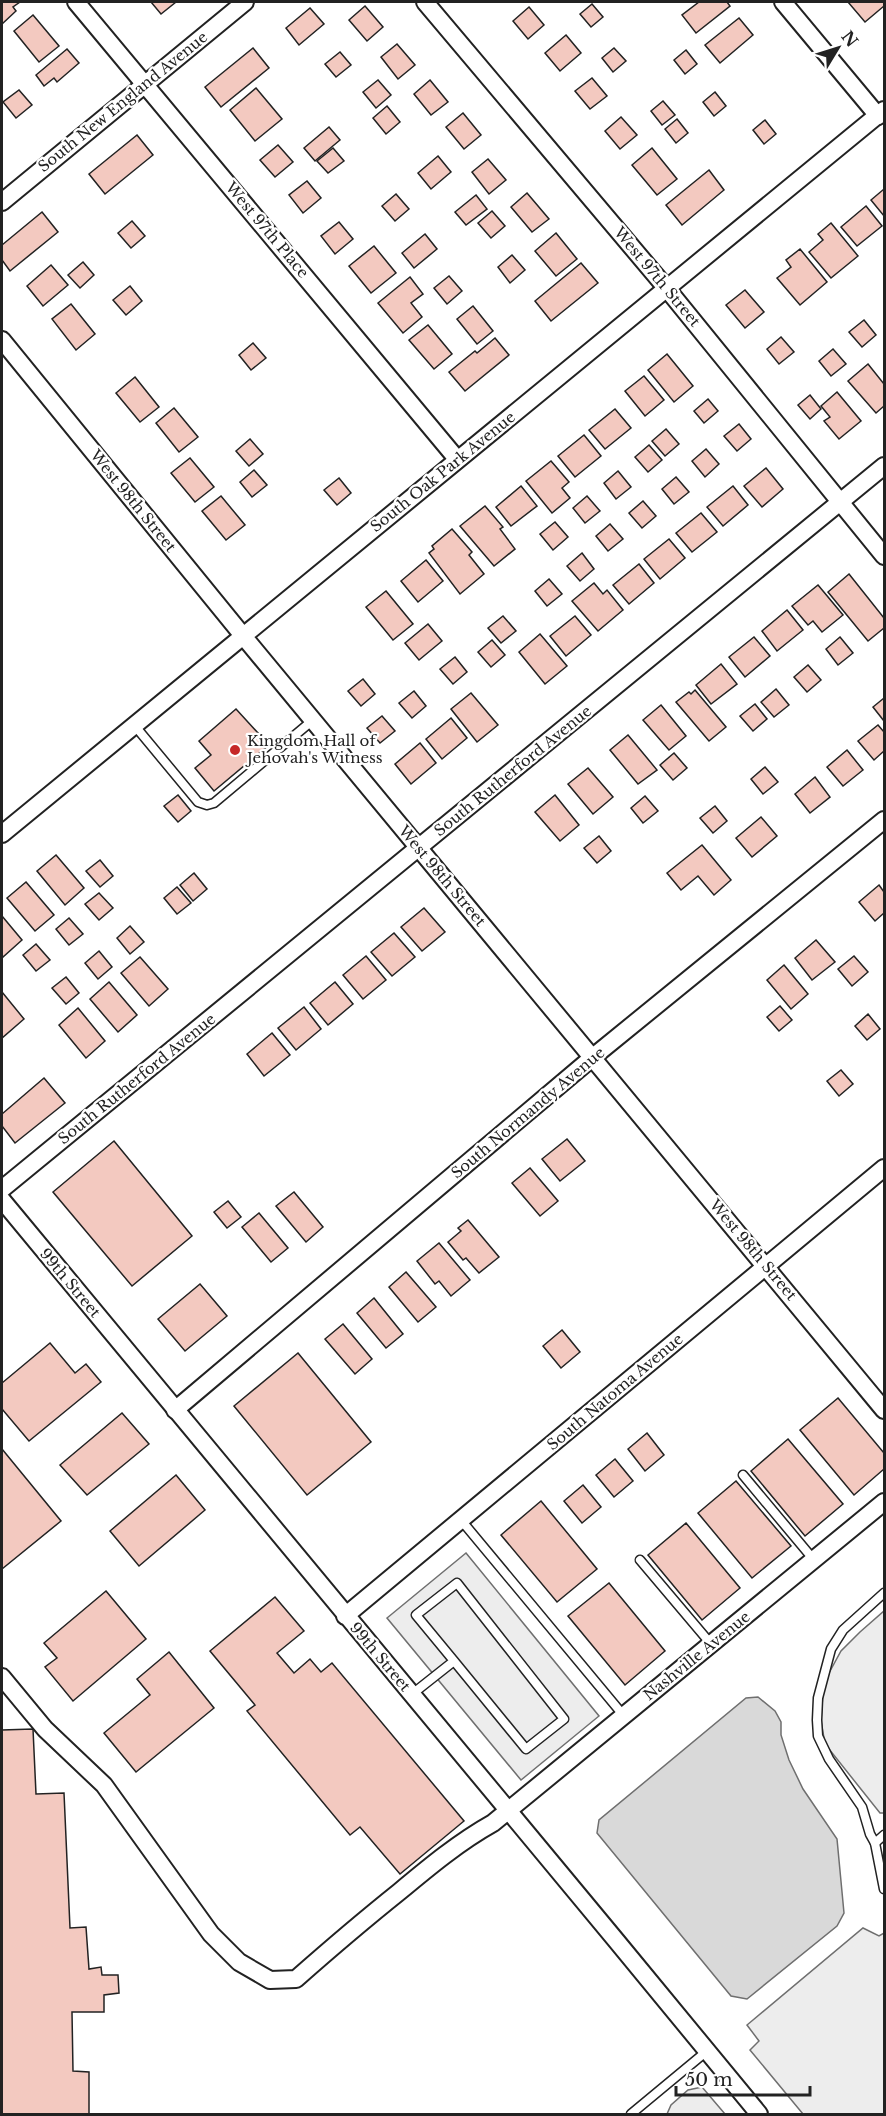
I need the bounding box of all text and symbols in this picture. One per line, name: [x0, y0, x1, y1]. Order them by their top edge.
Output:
north arrow: [808, 18, 868, 78]
street label: South New England Avenue: [34, 27, 211, 176]
text: N: [837, 27, 862, 51]
street label: West 97th Place: [221, 177, 313, 282]
street label: West 97th Street: [609, 222, 705, 331]
street label: South Oak Park Avenue: [366, 407, 519, 536]
street label: West 98th Street: [86, 445, 181, 556]
street label: South Rutherford Avenue: [430, 701, 595, 840]
place label: Kingdom Hall of Jehovah's Witness: [245, 731, 383, 767]
marker: Kingdom Hall of Jehovah's Witness: [228, 743, 242, 757]
street label: West 98th Street: [394, 821, 490, 930]
street label: South Rutherford Avenue: [54, 1009, 219, 1148]
street label: South Normandy Avenue: [447, 1043, 608, 1182]
street label: West 98th Street: [705, 1195, 801, 1304]
street label: 99th Street: [36, 1244, 105, 1321]
street label: South Natoma Avenue: [543, 1329, 687, 1454]
street label: Nashville Avenue: [640, 1607, 754, 1704]
street label: 99th Street: [346, 1618, 415, 1695]
scale bar: [676, 2059, 810, 2097]
text: 50 m: [685, 2069, 733, 2091]

